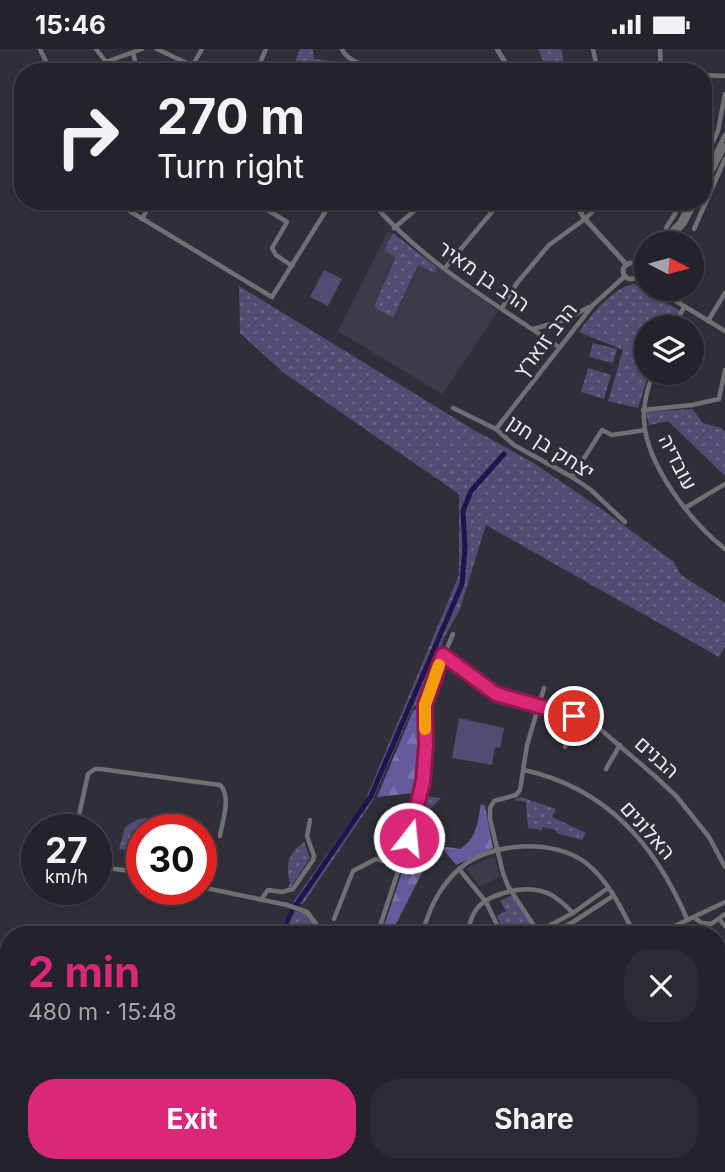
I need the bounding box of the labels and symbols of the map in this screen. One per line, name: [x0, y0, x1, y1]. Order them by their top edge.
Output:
north arrow: [634, 231, 704, 301]
street label: הרב בן מאיר: [433, 235, 535, 317]
street label: הרב זוארץ: [508, 298, 582, 382]
street label: יצחק בן חנן: [503, 410, 599, 484]
street label: עובדיה: [653, 430, 703, 494]
pin: [544, 686, 604, 746]
street label: הבנים: [630, 731, 684, 783]
street label: האלונים: [615, 796, 681, 864]
position arrow: [372, 801, 446, 875]
speed limit sign: 30: [126, 814, 217, 905]

